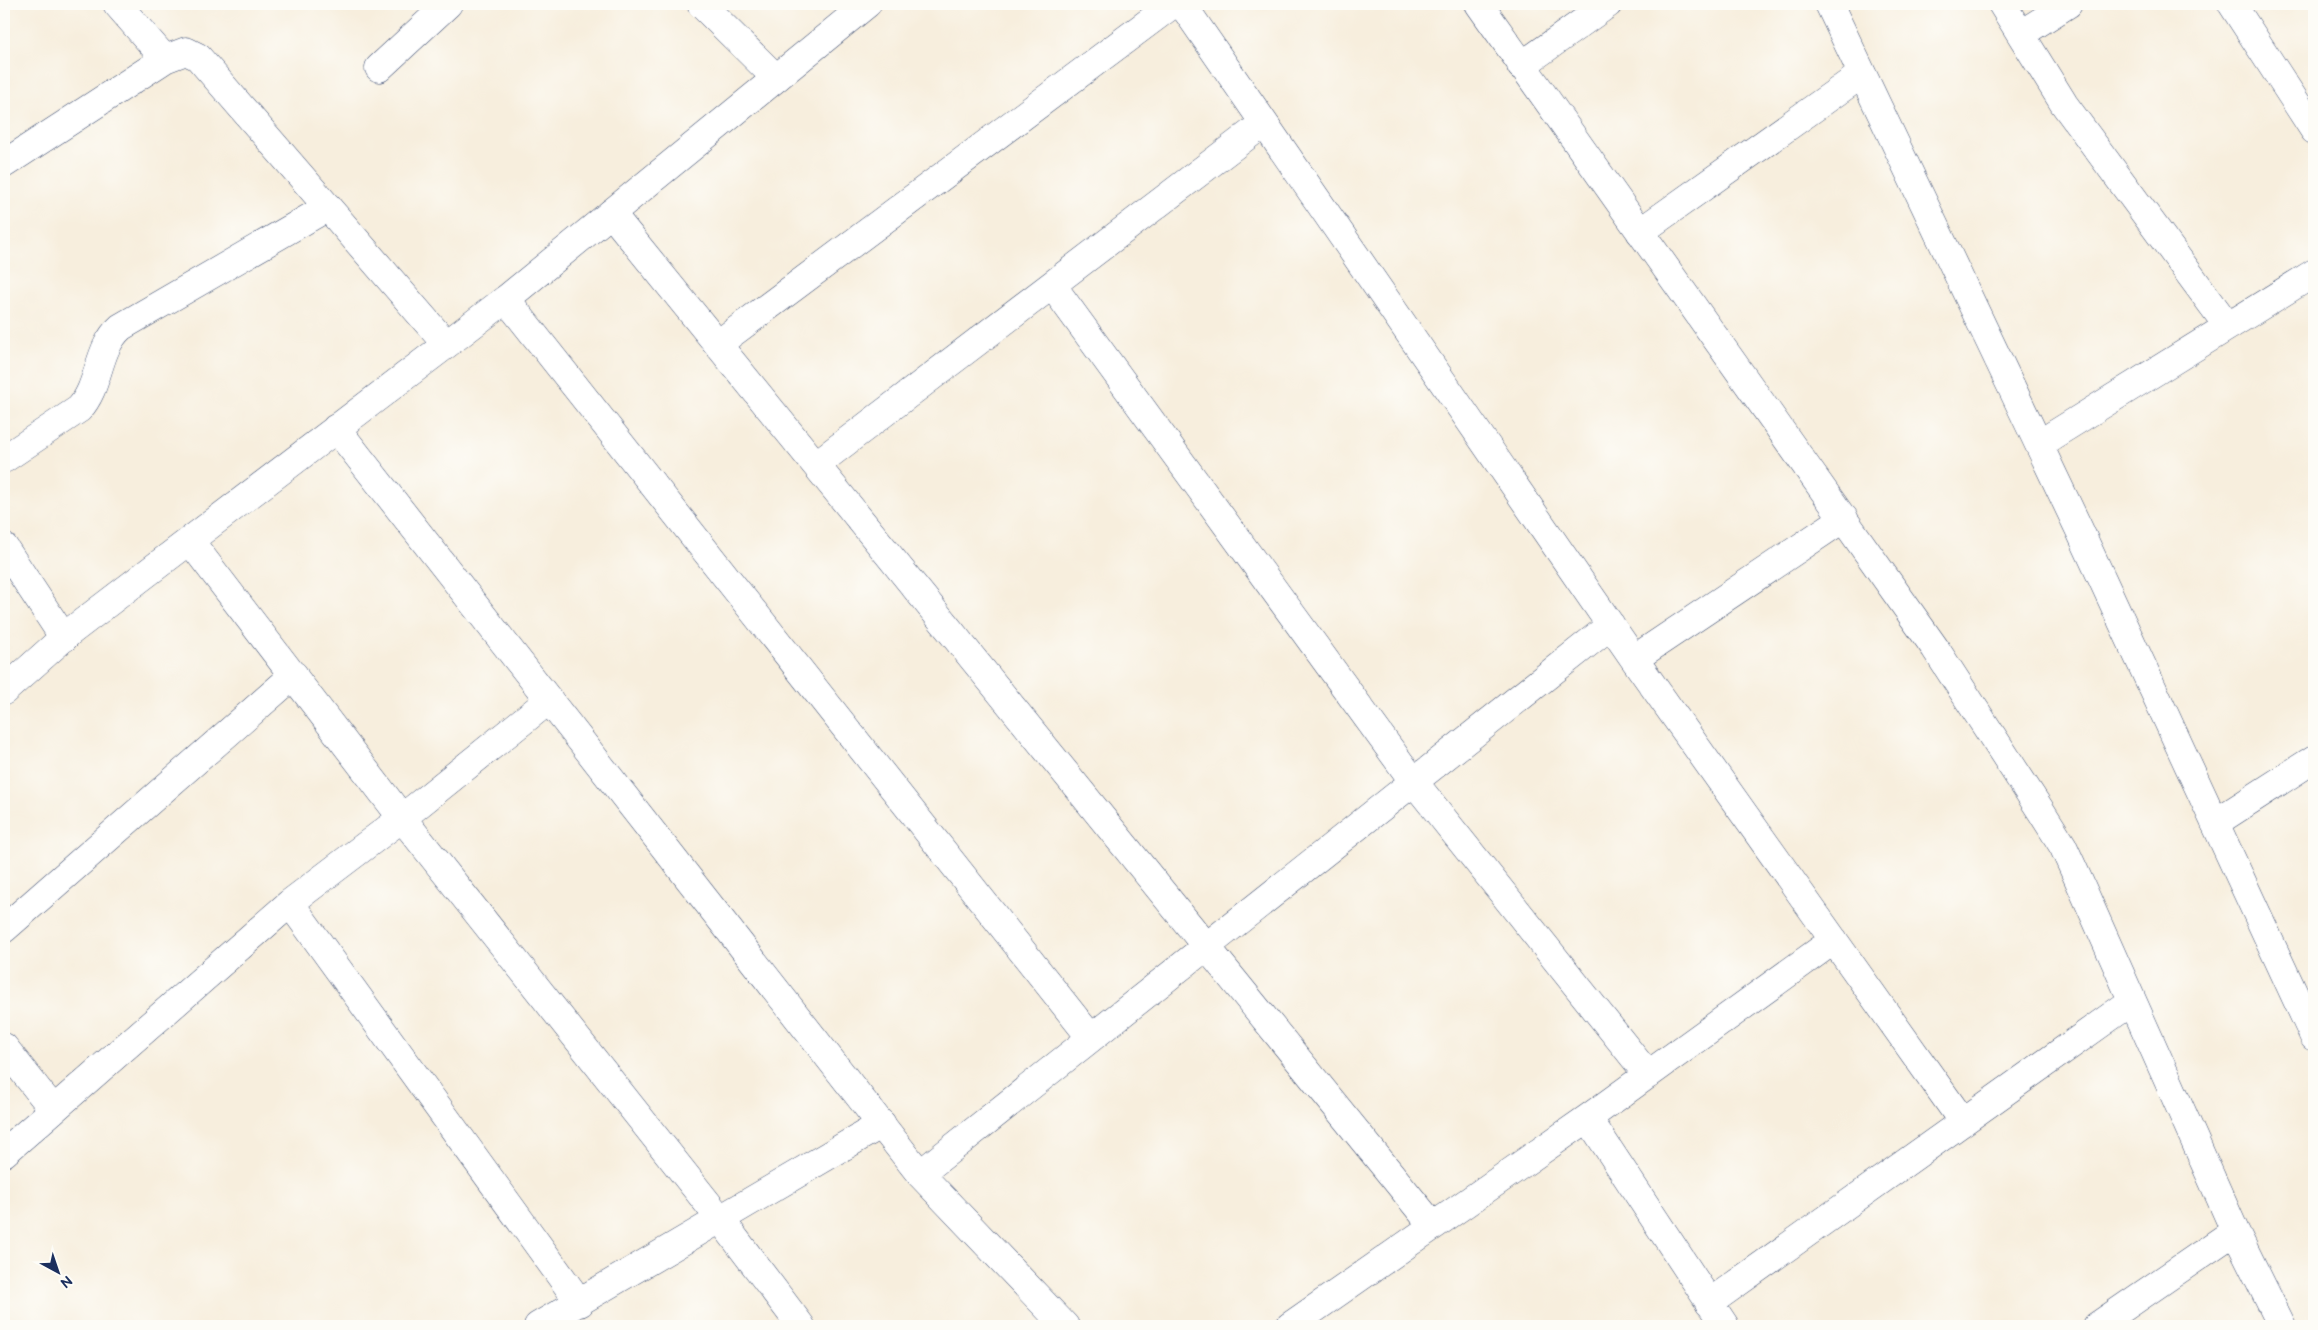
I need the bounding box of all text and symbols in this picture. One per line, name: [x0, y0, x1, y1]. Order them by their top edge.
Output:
north arrow: [32, 1248, 82, 1298]
text: N: [57, 1272, 76, 1291]

